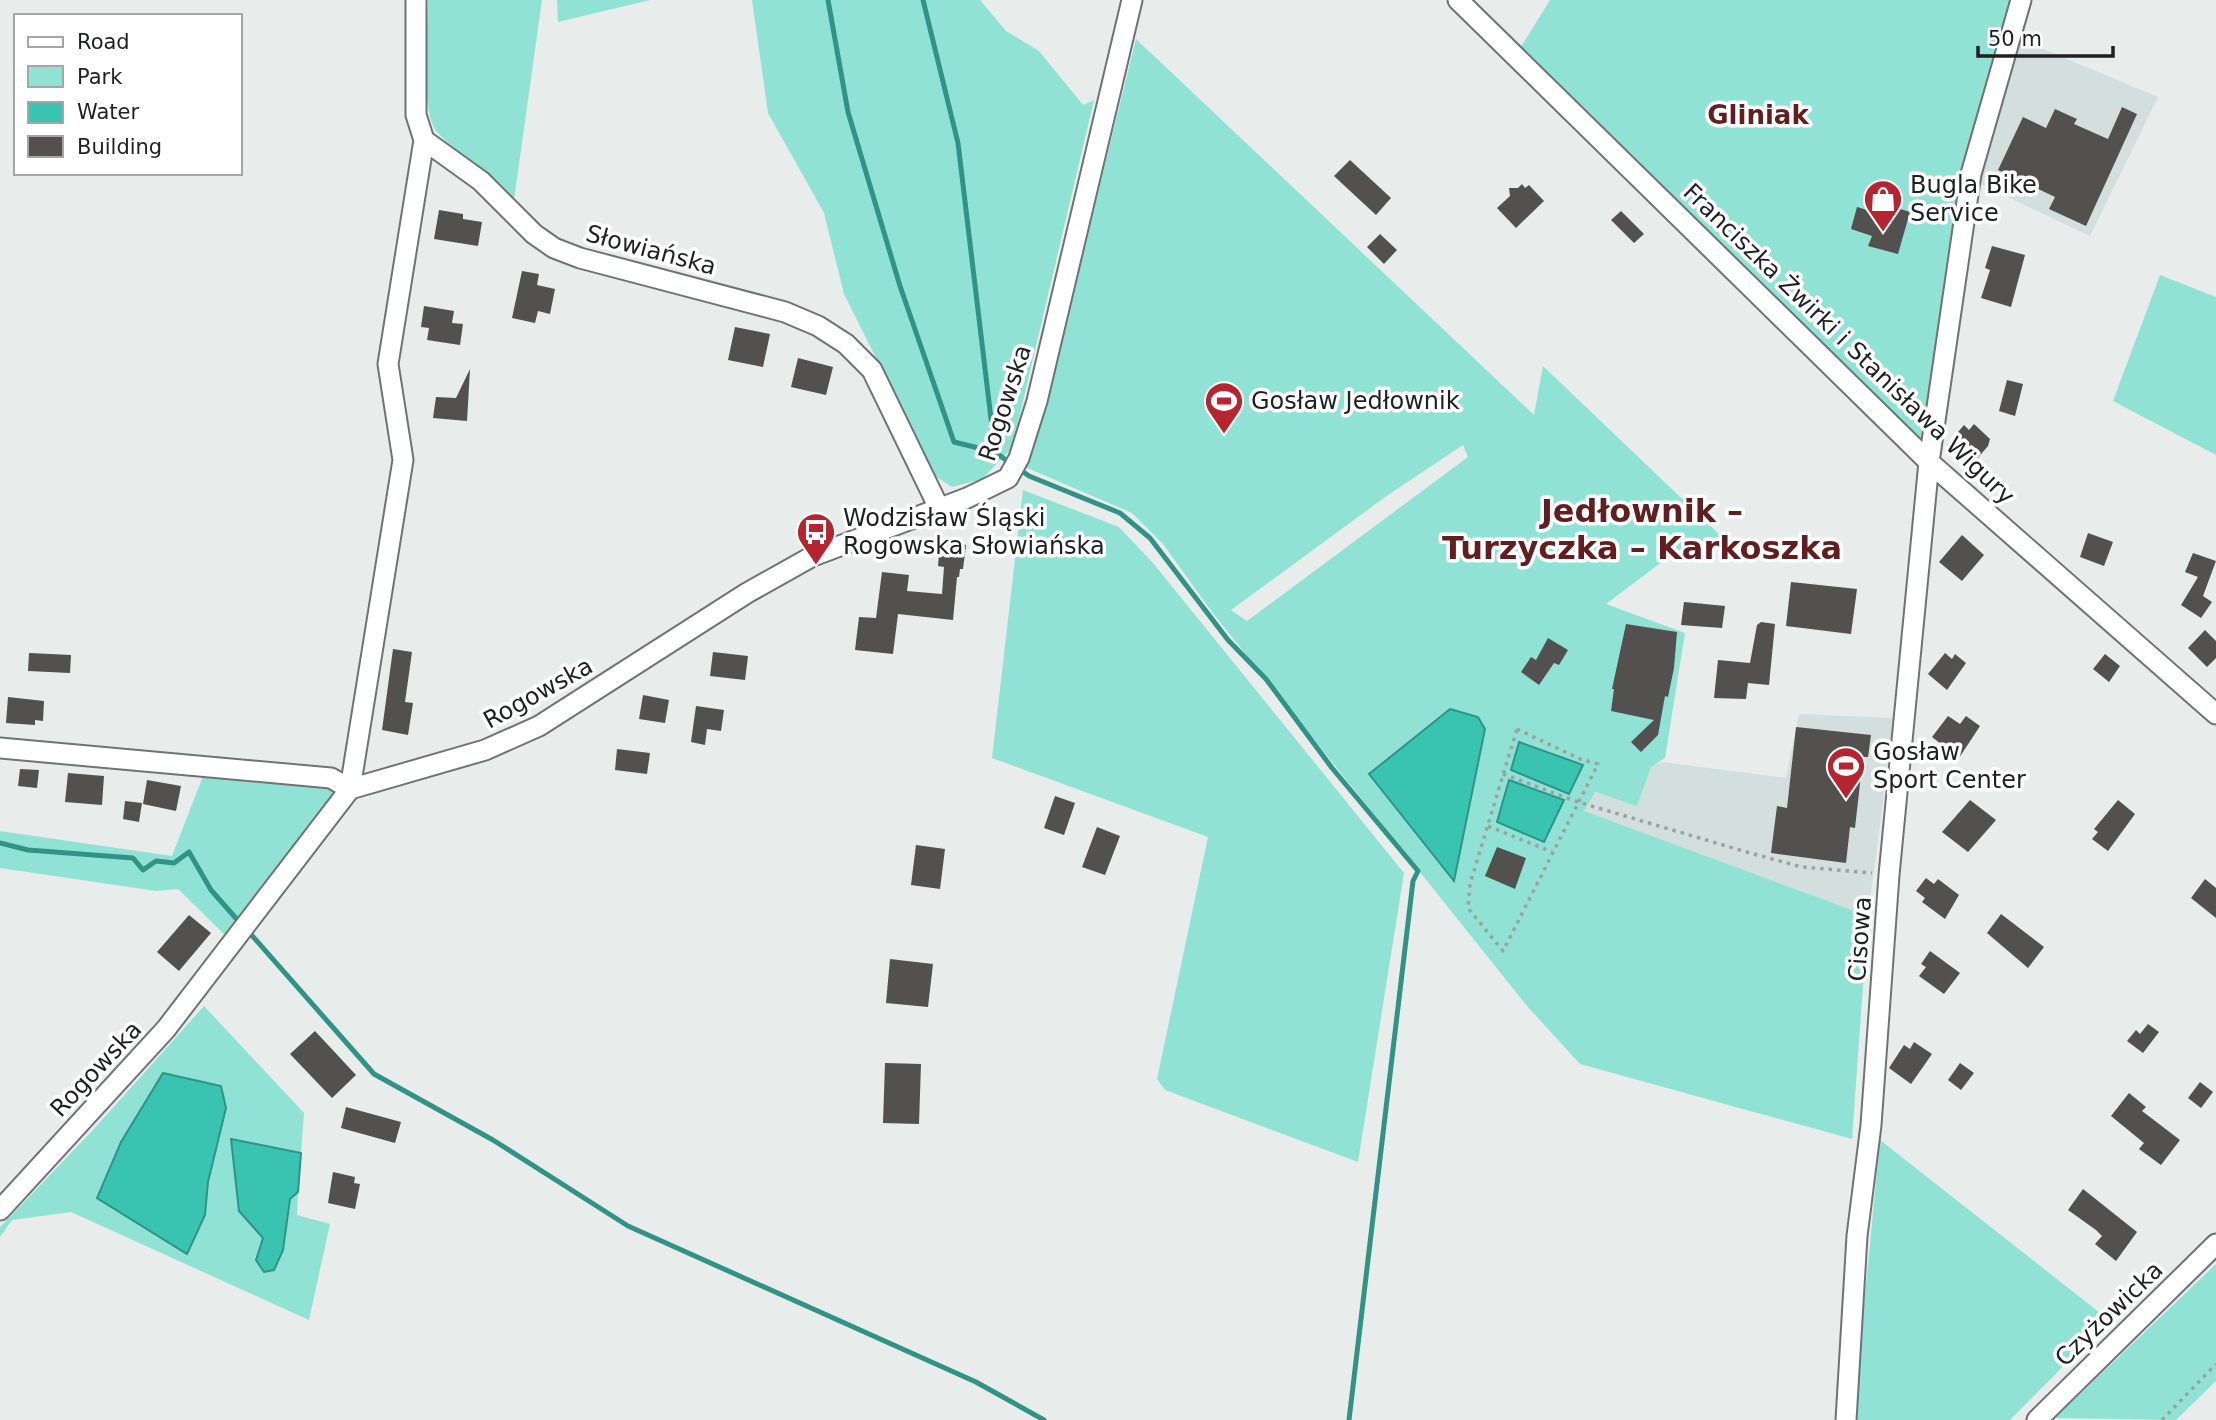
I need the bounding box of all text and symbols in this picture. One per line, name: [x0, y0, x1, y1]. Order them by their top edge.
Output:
legend: [14, 14, 242, 175]
scale bar: [1978, 14, 2113, 58]
text: 50 m: [1988, 27, 2042, 51]
text: Road: [77, 30, 130, 54]
text: Park: [77, 65, 123, 89]
text: Water: [77, 100, 139, 124]
district label: Gliniak: [1707, 100, 1809, 130]
text: Building: [77, 135, 162, 159]
place label: Bugla Bike Service: [1910, 171, 2037, 227]
street label: Franciszka Żwirki i Stanisława Wigury: [1678, 177, 2021, 510]
shop icon: Bugla Bike Service: [1862, 178, 1904, 233]
street label: Słowiańska: [583, 219, 719, 281]
street label: Rogowska: [973, 341, 1037, 465]
sports icon: Gosław Jedłownik: [1203, 380, 1245, 435]
place label: Gosław Jedłownik: [1251, 387, 1460, 415]
district label: Jedłownik – Turzyczka – Karkoszka: [1442, 492, 1842, 567]
place label: Wodzisław Śląski Rogowska Słowiańska: [843, 502, 1105, 560]
bus stop icon: Wodzisław Śląski Rogowska Słowiańska: [795, 511, 837, 566]
street label: Rogowska: [479, 652, 597, 734]
place label: Gosław Sport Center: [1873, 738, 2026, 794]
sports icon: Gosław Sport Center: [1825, 745, 1867, 800]
street label: Cisowa: [1843, 896, 1877, 982]
street label: Rogowska: [45, 1015, 147, 1123]
street label: Czyżowicka: [2049, 1256, 2169, 1372]

